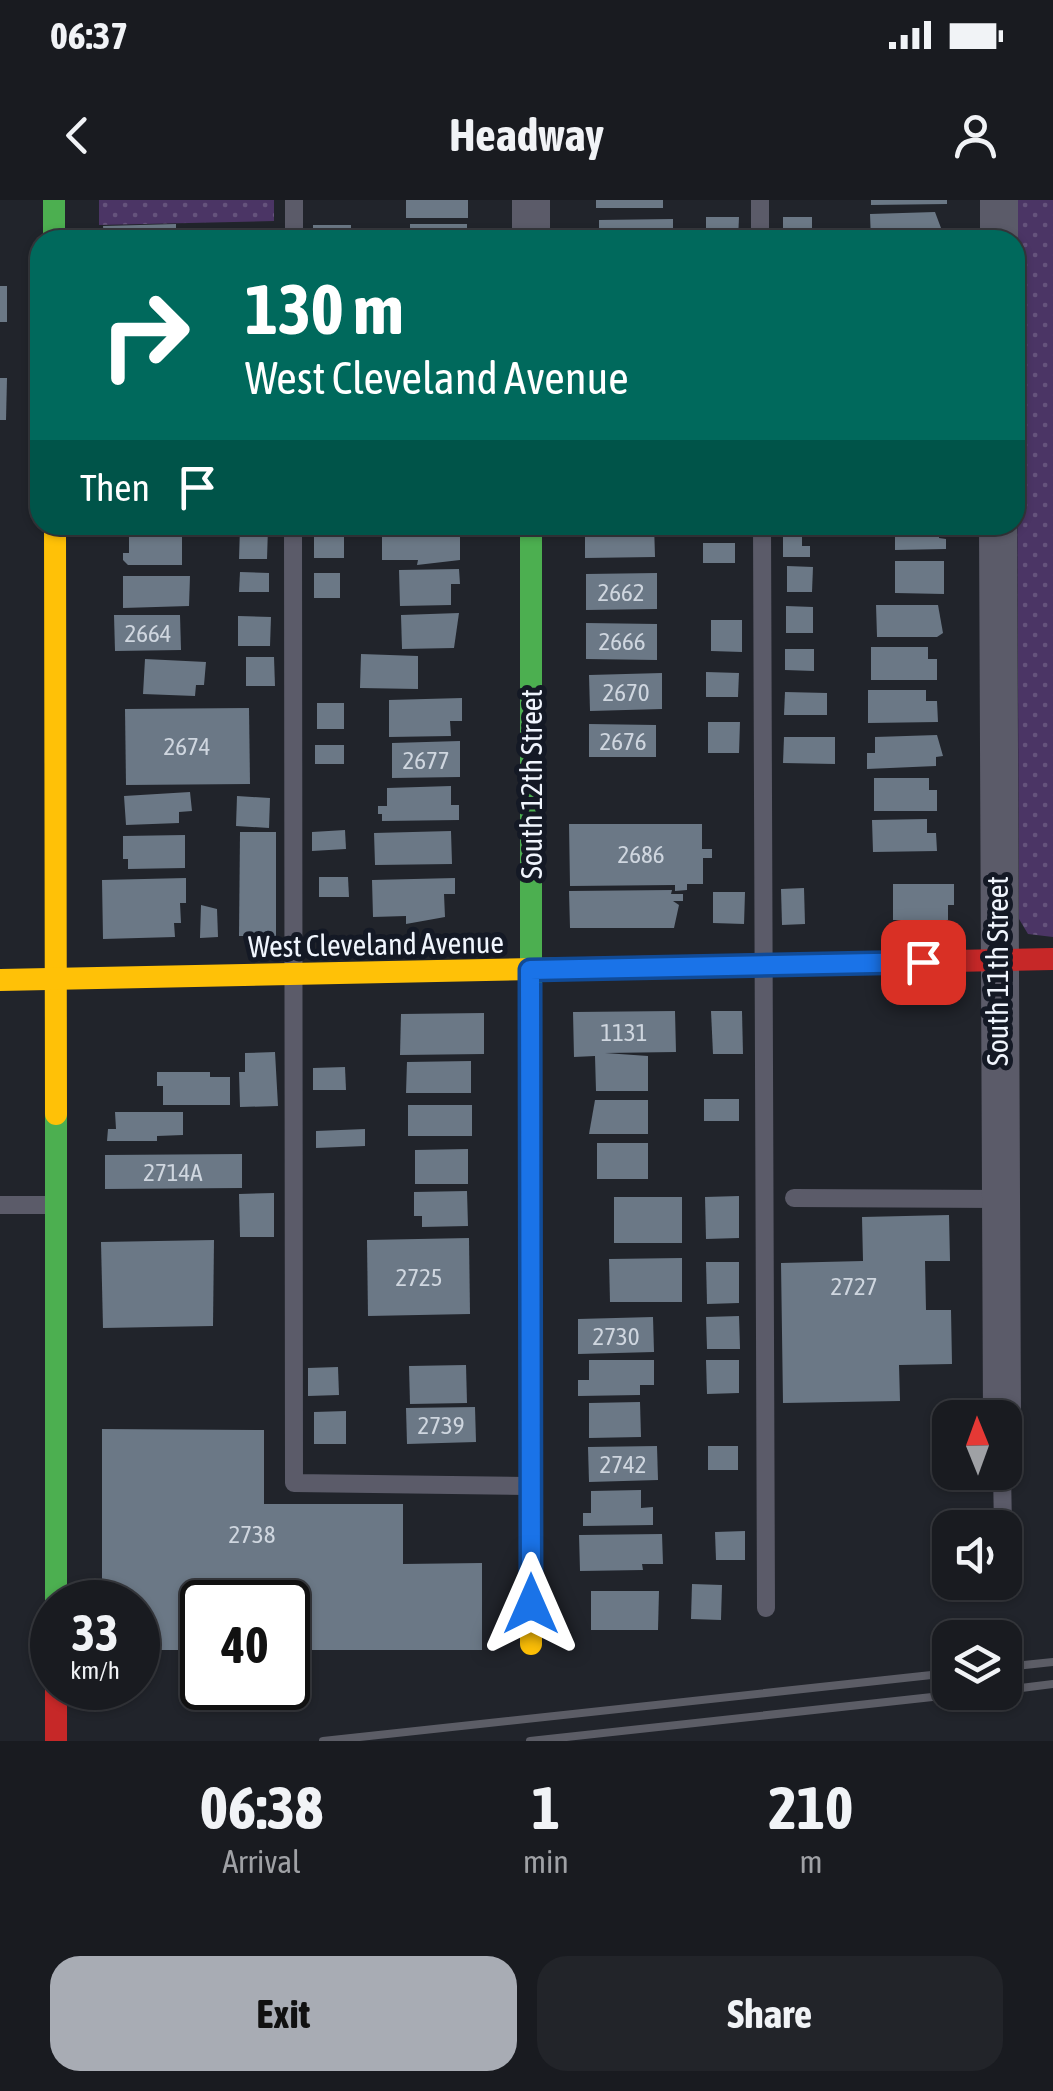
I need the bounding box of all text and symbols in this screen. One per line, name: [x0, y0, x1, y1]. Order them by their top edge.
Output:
text: 06:37: [50, 14, 128, 57]
icon: back: [50, 108, 105, 163]
icon: person: [948, 108, 1003, 163]
text: Headway: [449, 109, 604, 161]
text: 130 m: [245, 269, 404, 349]
icon: right: [80, 270, 210, 400]
text: West Cleveland Avenue: [245, 352, 629, 404]
icon: arrive: [170, 460, 225, 515]
text: Then: [80, 466, 150, 509]
house number: 2662: [597, 578, 645, 606]
house number: 2664: [124, 619, 172, 647]
house number: 2666: [598, 627, 646, 655]
house number: 2670: [602, 678, 650, 706]
street label: South 12th Street: [514, 689, 548, 879]
house number: 2676: [599, 727, 647, 755]
house number: 2674: [163, 732, 211, 760]
house number: 2677: [402, 746, 450, 774]
house number: 2686: [617, 840, 665, 868]
street label: South 11th Street: [980, 876, 1014, 1066]
pin: [881, 920, 966, 1005]
street label: West Cleveland Avenue: [248, 925, 504, 963]
icon: arrive: [896, 935, 951, 990]
house number: 1131: [600, 1018, 648, 1046]
house number: 2714A: [143, 1158, 203, 1186]
house number: 2725: [395, 1263, 443, 1291]
house number: 2727: [830, 1272, 878, 1300]
house number: 2730: [592, 1322, 640, 1350]
north arrow: [932, 1400, 1022, 1490]
map controls: [932, 1400, 1022, 1710]
house number: 2739: [417, 1411, 465, 1439]
house number: 2742: [599, 1450, 647, 1478]
button: sound: [932, 1510, 1022, 1600]
house number: 2738: [228, 1520, 276, 1548]
position arrow: [479, 1552, 583, 1656]
speed limit sign: 40: [180, 1580, 310, 1710]
text: 33: [71, 1604, 118, 1662]
button: layers: [932, 1620, 1022, 1710]
text: km/h: [70, 1656, 120, 1684]
text: 06:38: [200, 1773, 323, 1842]
text: 1: [532, 1773, 560, 1842]
text: 210: [769, 1773, 853, 1842]
text: Arrival: [222, 1843, 301, 1880]
text: min: [523, 1843, 569, 1880]
text: m: [799, 1843, 822, 1880]
button: Exit: [50, 1956, 517, 2071]
button: Share: [537, 1956, 1003, 2071]

